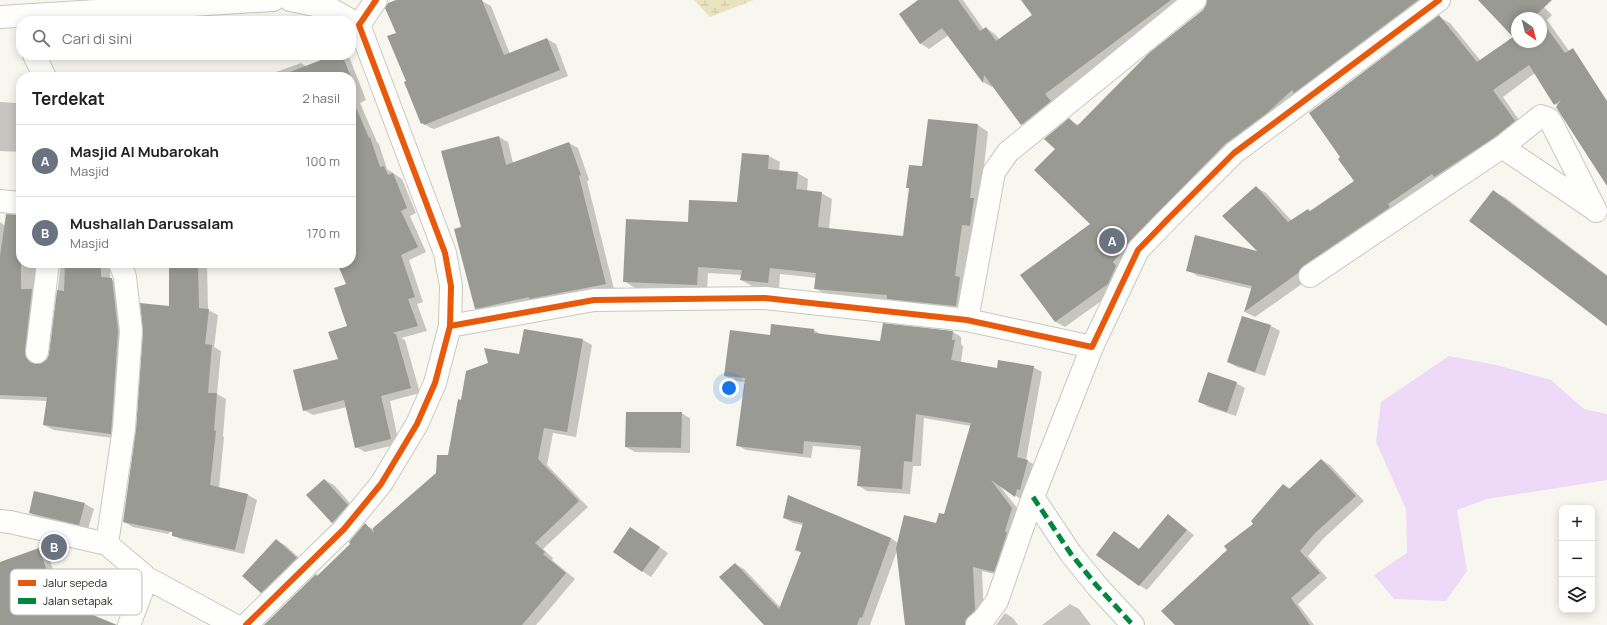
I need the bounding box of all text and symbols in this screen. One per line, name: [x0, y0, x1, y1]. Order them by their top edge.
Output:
north arrow: [1511, 12, 1547, 48]
search box: [16, 16, 356, 60]
icon: search: [30, 27, 52, 49]
text: Cari di sini: [62, 28, 132, 49]
text: Terdekat: [32, 87, 105, 110]
text: 2 hasil: [302, 89, 340, 107]
text: Masjid Al Mubarokah: [70, 141, 219, 162]
text: A: [41, 152, 49, 170]
text: 100 m: [305, 152, 340, 170]
text: Masjid: [70, 162, 109, 180]
text: Mushallah Darussalam: [70, 213, 234, 234]
text: B: [41, 224, 49, 242]
text: 170 m: [307, 224, 340, 242]
pin: A: [1099, 226, 1125, 256]
text: Masjid: [70, 234, 109, 252]
your location: [719, 378, 739, 398]
map controls: [1559, 505, 1595, 613]
button: +: [1559, 505, 1595, 541]
pin: B: [41, 532, 67, 562]
button: −: [1559, 541, 1595, 577]
legend: [10, 569, 142, 615]
text: Jalur sepeda: [43, 575, 107, 590]
button: layers: [1559, 577, 1595, 613]
text: Jalan setapak: [43, 593, 113, 608]

